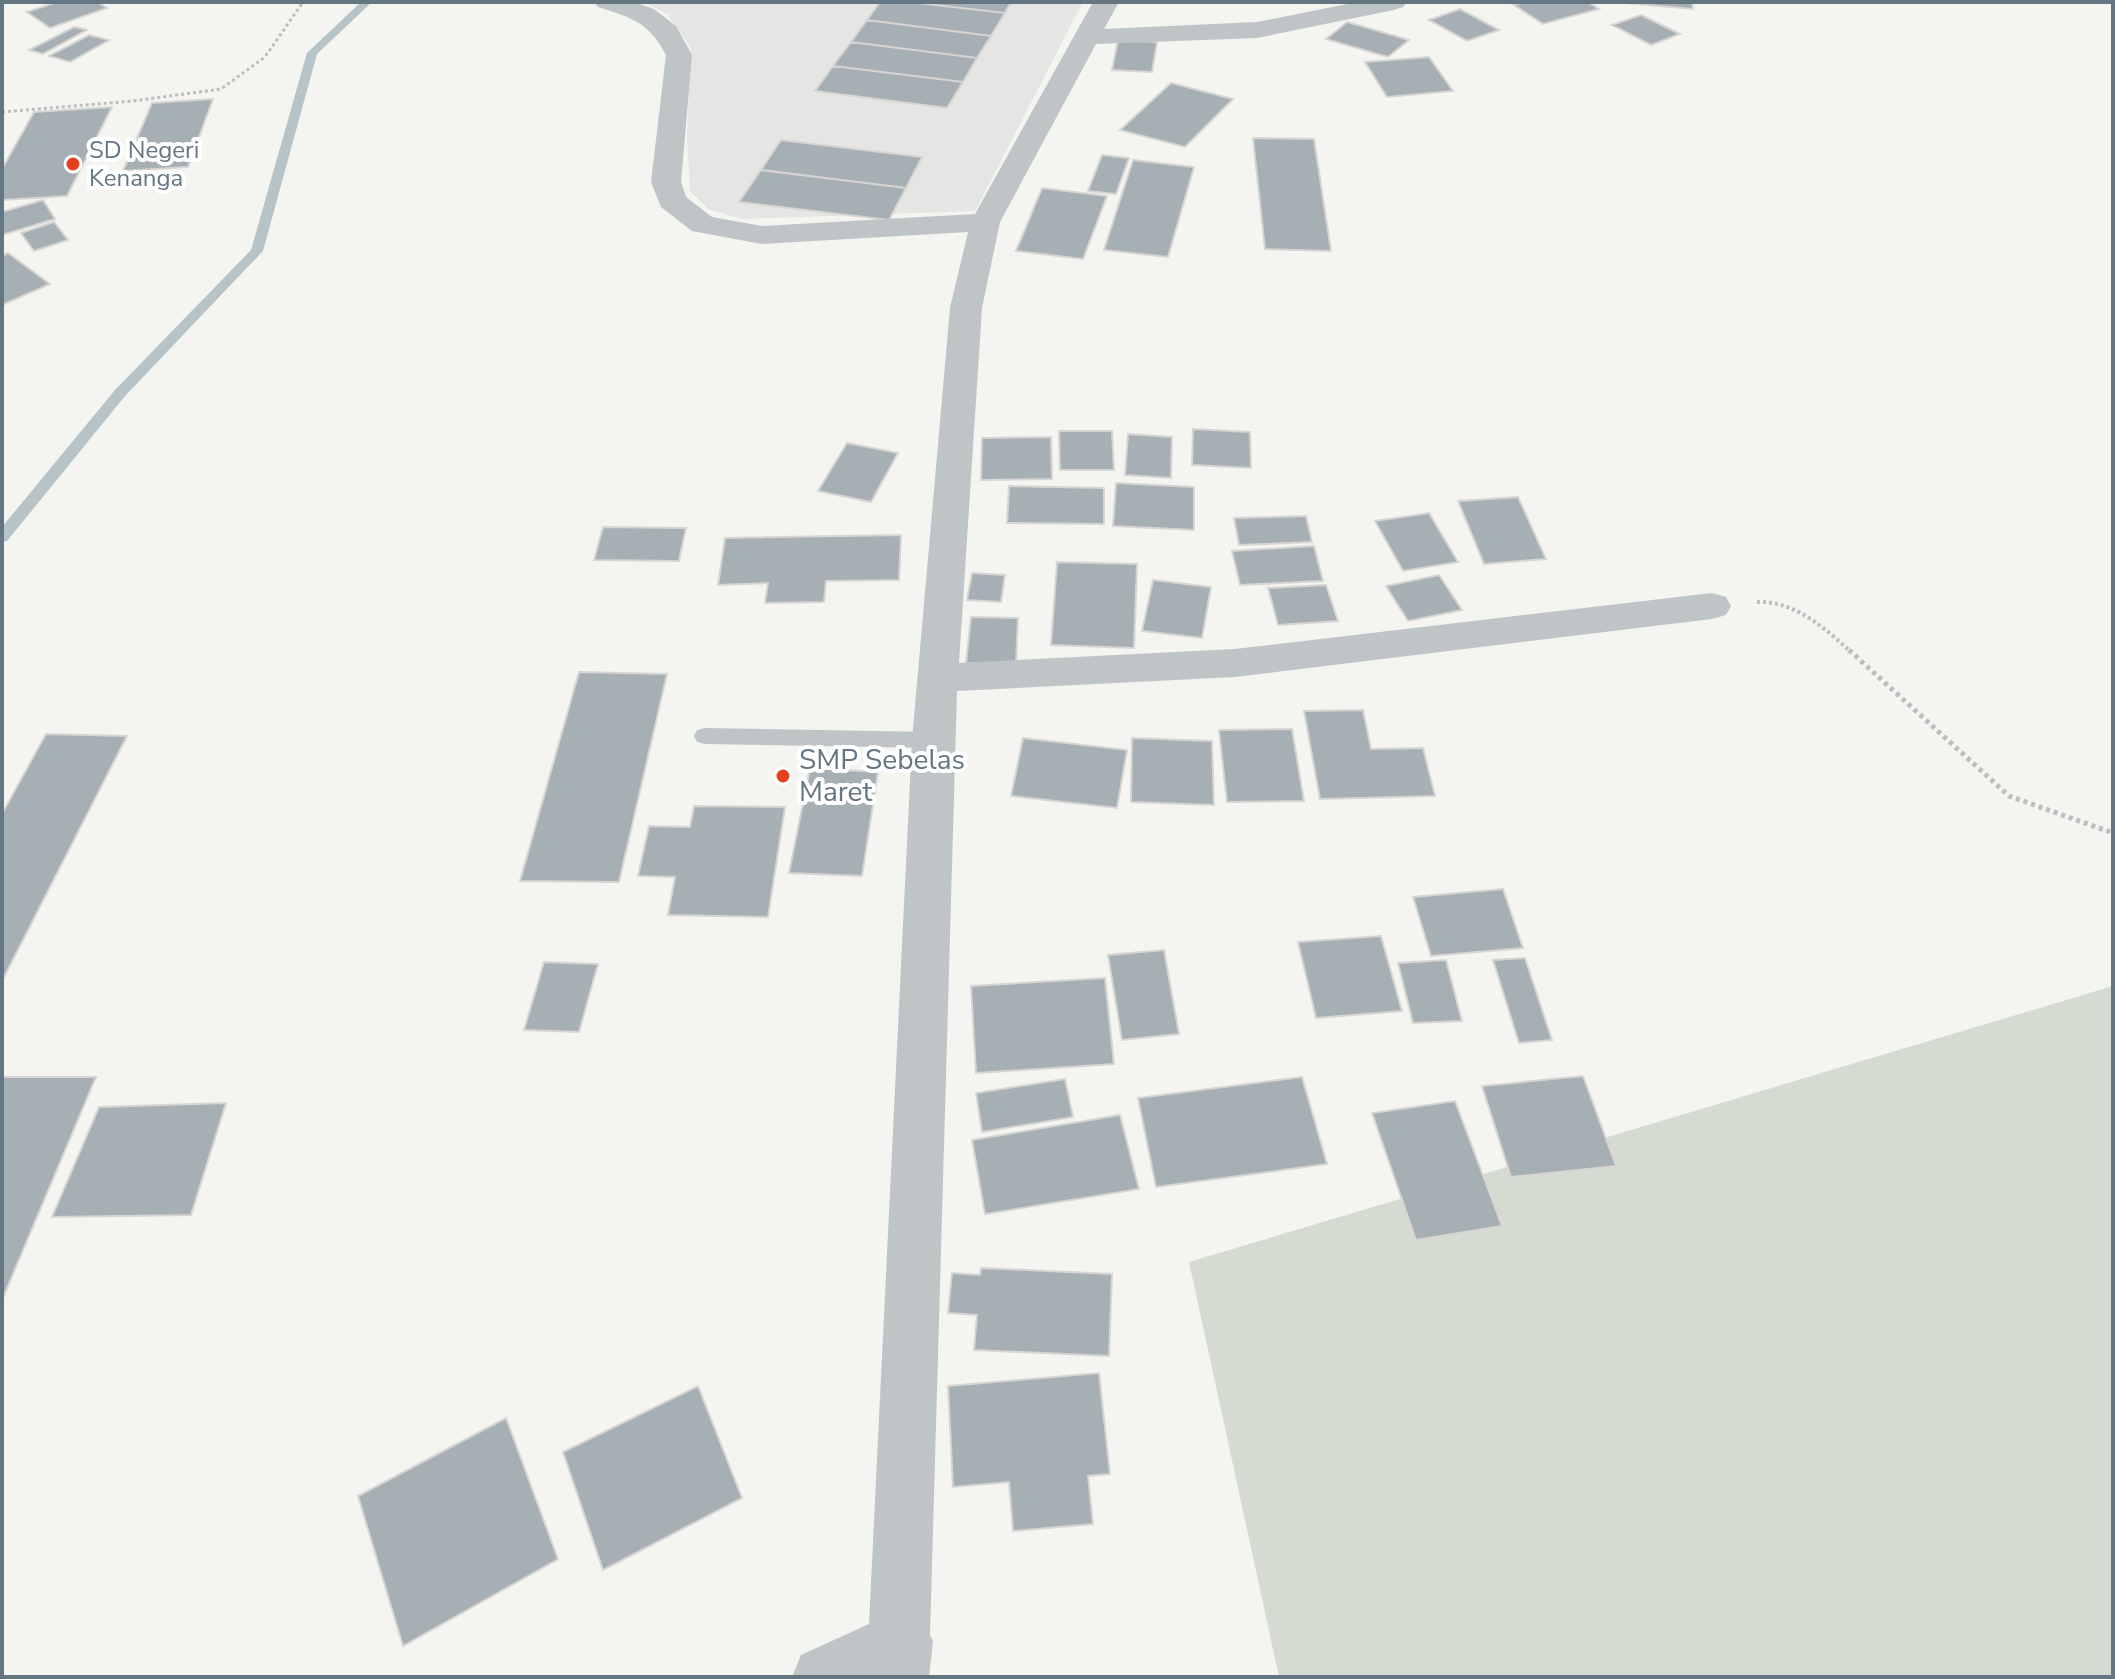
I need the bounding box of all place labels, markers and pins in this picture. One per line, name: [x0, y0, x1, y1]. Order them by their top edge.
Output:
place label: SD Negeri Kenanga: [89, 134, 199, 194]
marker: SD Negeri Kenanga: [64, 155, 82, 173]
place label: SMP Sebelas Maret: [799, 741, 965, 811]
marker: SMP Sebelas Maret: [774, 767, 792, 785]

